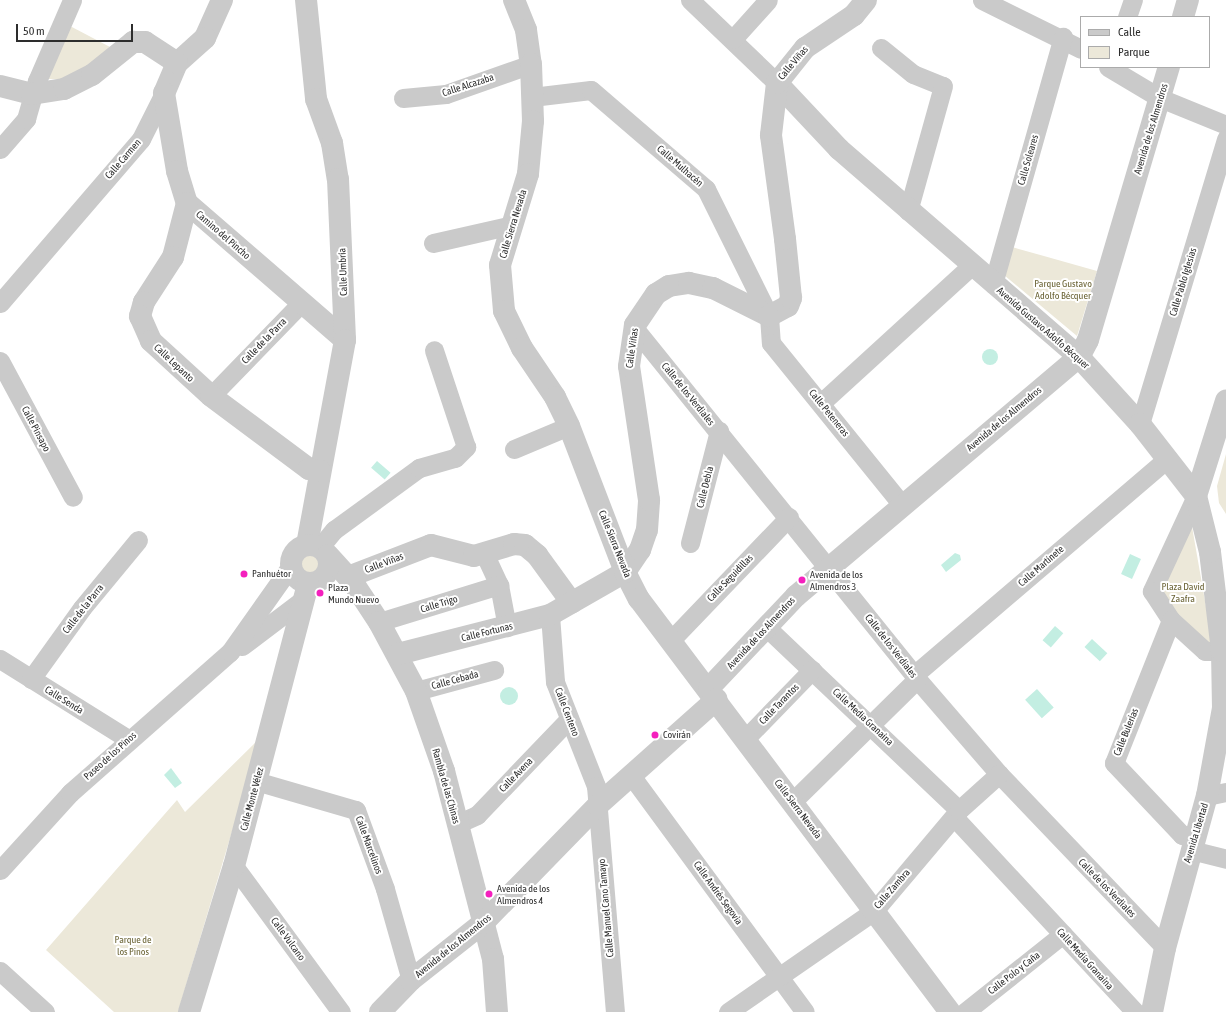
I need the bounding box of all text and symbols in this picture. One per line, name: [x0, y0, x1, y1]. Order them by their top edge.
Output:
scale bar: [18, 16, 135, 42]
legend: [1080, 16, 1210, 68]
text: 50 m: [23, 24, 45, 38]
text: Calle: [1118, 25, 1141, 39]
street label: Calle Viñas: [775, 44, 811, 82]
text: Parque: [1118, 45, 1150, 59]
street label: Calle Alcazaba: [441, 71, 495, 99]
street label: Avenida de los Almendros: [1131, 82, 1171, 176]
street label: Calle Soleares: [1015, 133, 1041, 187]
street label: Calle Carmen: [102, 137, 144, 181]
street label: Calle Mulhacén: [655, 143, 705, 189]
street label: Calle Sierra Nevada: [497, 188, 529, 260]
street label: Camino del Pincho: [193, 208, 253, 262]
street label: Calle Pablo Iglesias: [1167, 246, 1199, 318]
street label: Calle Umbría: [336, 248, 350, 296]
park label: Parque Gustavo Adolfo Bécquer: [1034, 277, 1092, 300]
street label: Avenida Gustavo Adolfo Bécquer: [994, 285, 1092, 371]
street label: Calle de la Parra: [239, 316, 289, 366]
street label: Calle Viñas: [623, 327, 641, 369]
street label: Calle Lepanto: [151, 341, 197, 385]
street label: Calle de los Verdiales: [659, 360, 717, 428]
street label: Avenida de los Almendros: [964, 384, 1044, 454]
street label: Calle Peteneras: [806, 387, 852, 439]
street label: Calle Pinsapo: [19, 404, 53, 454]
street label: Calle Debla: [694, 465, 716, 509]
street label: Calle Sierra Nevada: [596, 509, 634, 579]
street label: Calle Martinete: [1016, 543, 1066, 589]
street label: Calle Viñas: [363, 550, 405, 576]
street label: Calle Seguidillas: [705, 552, 755, 604]
place label: Panhuétor: [252, 568, 291, 580]
place label: Avenida de los Almendros 3: [810, 568, 863, 592]
marker: Panhuétor: [239, 569, 249, 579]
marker: Avenida de los Almendros 3: [797, 575, 807, 585]
park label: Plaza David Zaafra: [1161, 580, 1205, 604]
place label: Plaza Mundo Nuevo: [328, 581, 379, 604]
street label: Calle de la Parra: [60, 582, 106, 636]
marker: Plaza Mundo Nuevo: [315, 588, 325, 598]
street label: Calle Trigo: [419, 593, 459, 615]
street label: Avenida de los Almendros: [724, 594, 798, 672]
street label: Calle de los Verdiales: [862, 612, 920, 680]
street label: Calle Fortunas: [460, 620, 514, 644]
street label: Calle Cebada: [430, 668, 480, 692]
street label: Calle Tarantos: [757, 681, 801, 727]
street label: Calle Senda: [42, 683, 86, 717]
street label: Calle Centeno: [552, 686, 582, 738]
street label: Calle Media Granaína: [830, 686, 896, 748]
street label: Calle Bulerías: [1111, 706, 1141, 758]
street label: Paseo de los Pinos: [81, 729, 139, 783]
place label: Covirán: [663, 729, 691, 741]
marker: Covirán: [650, 730, 660, 740]
street label: Rambla de las Chinas: [430, 747, 462, 825]
street label: Calle Avena: [497, 755, 535, 795]
street label: Calle Monte Vélez: [238, 766, 266, 832]
street label: Calle Sierra Nevada: [772, 777, 824, 841]
street label: Avenida Libertad: [1181, 802, 1211, 864]
street label: Calle Marcelinos: [353, 814, 385, 876]
street label: Calle de los Verdiales: [1076, 856, 1138, 920]
street label: Calle Manuel Cano Tamayo: [596, 858, 616, 958]
street label: Calle Andrés Segovia: [691, 859, 745, 927]
street label: Calle Zambra: [871, 867, 913, 911]
place label: Avenida de los Almendros 4: [497, 882, 550, 906]
marker: Avenida de los Almendros 4: [484, 889, 494, 899]
street label: Avenida de los Almendros: [413, 912, 493, 980]
street label: Calle Vulcano: [268, 915, 308, 963]
street label: Calle Media Granaína: [1054, 926, 1116, 992]
park label: Parque de los Pinos: [114, 933, 152, 956]
street label: Calle Polo y Caña: [986, 949, 1042, 997]

